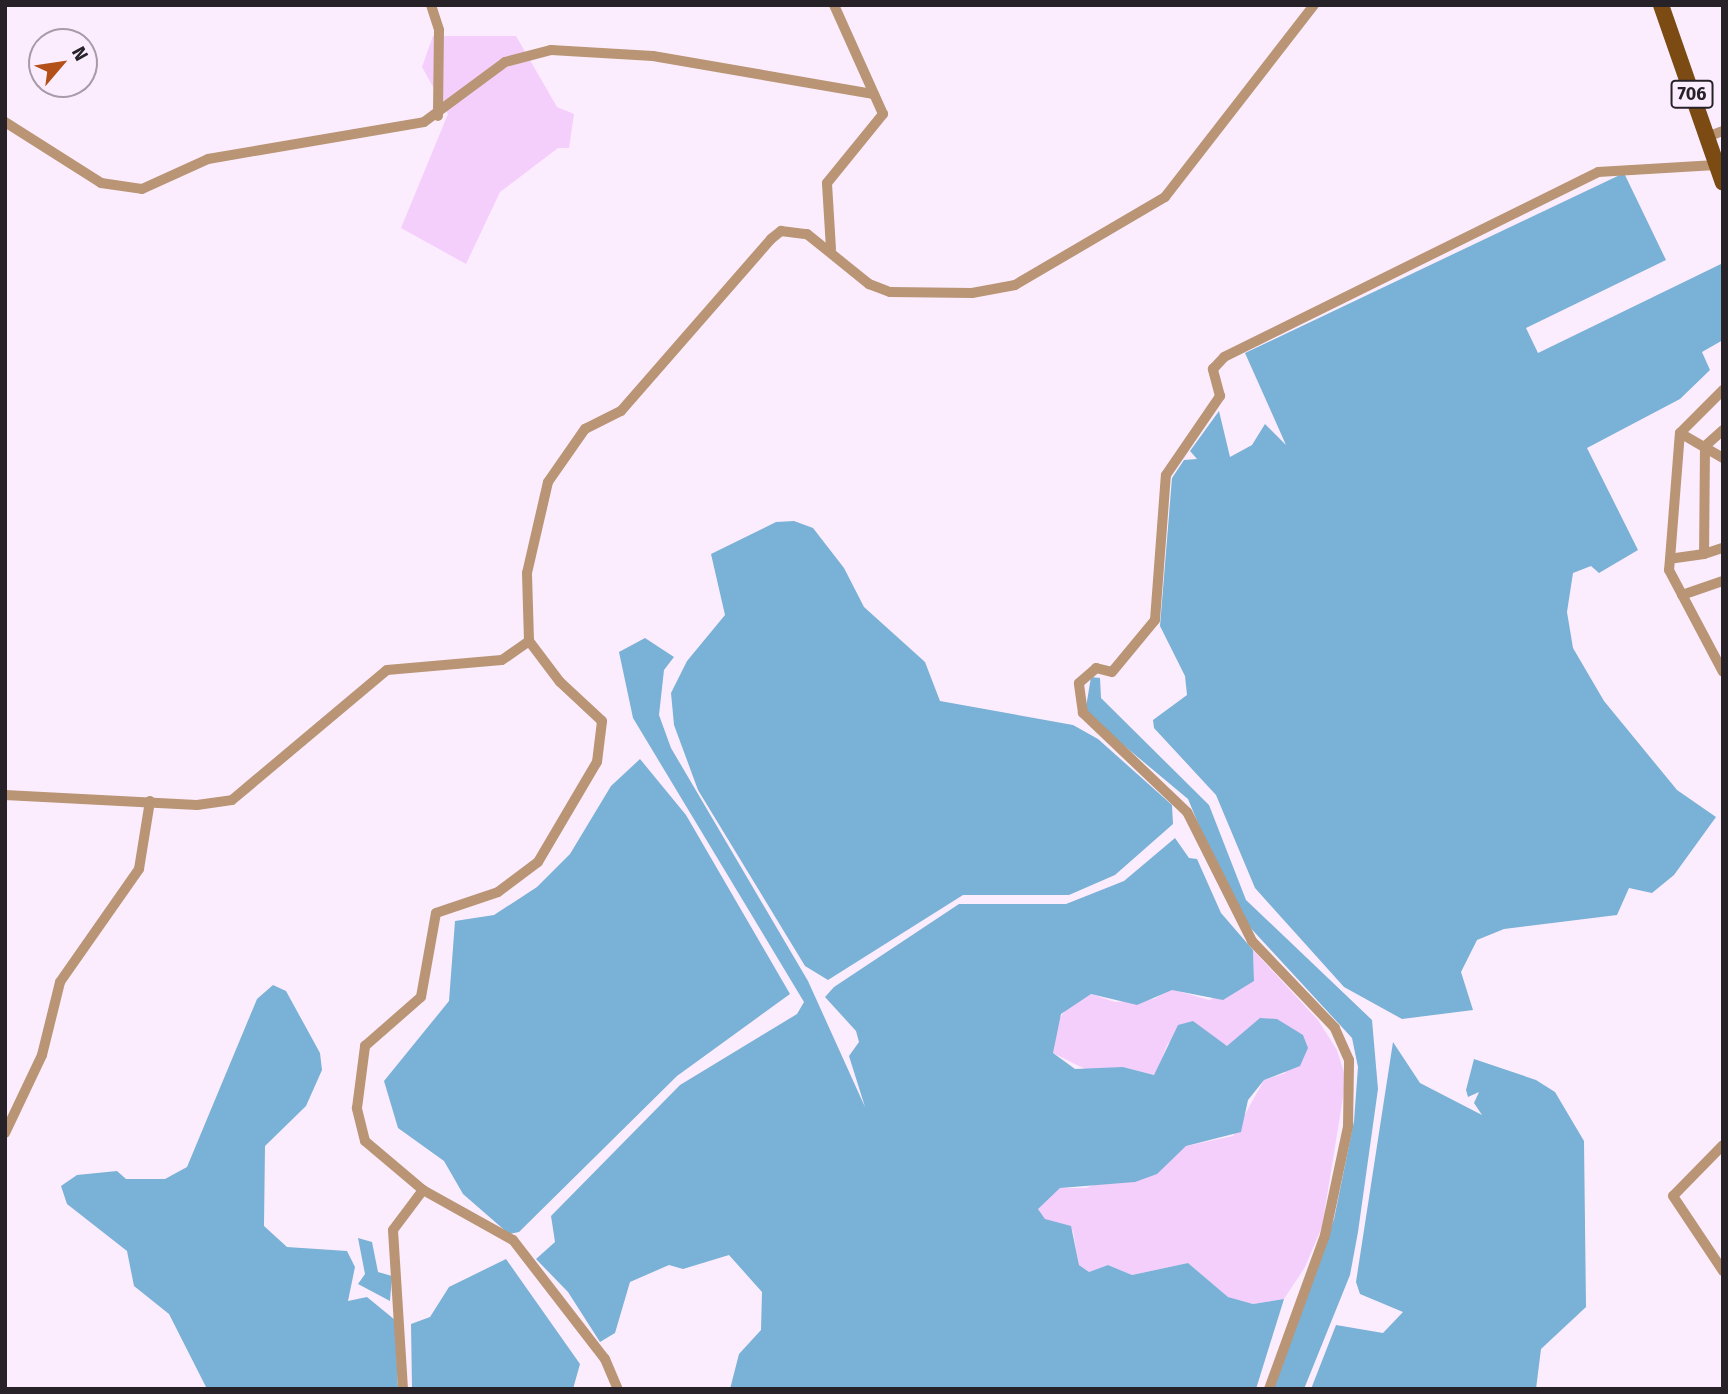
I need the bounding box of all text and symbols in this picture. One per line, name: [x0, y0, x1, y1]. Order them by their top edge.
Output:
north arrow: [28, 28, 98, 98]
text: N: [67, 42, 93, 65]
road number: 706: [1669, 80, 1715, 108]

